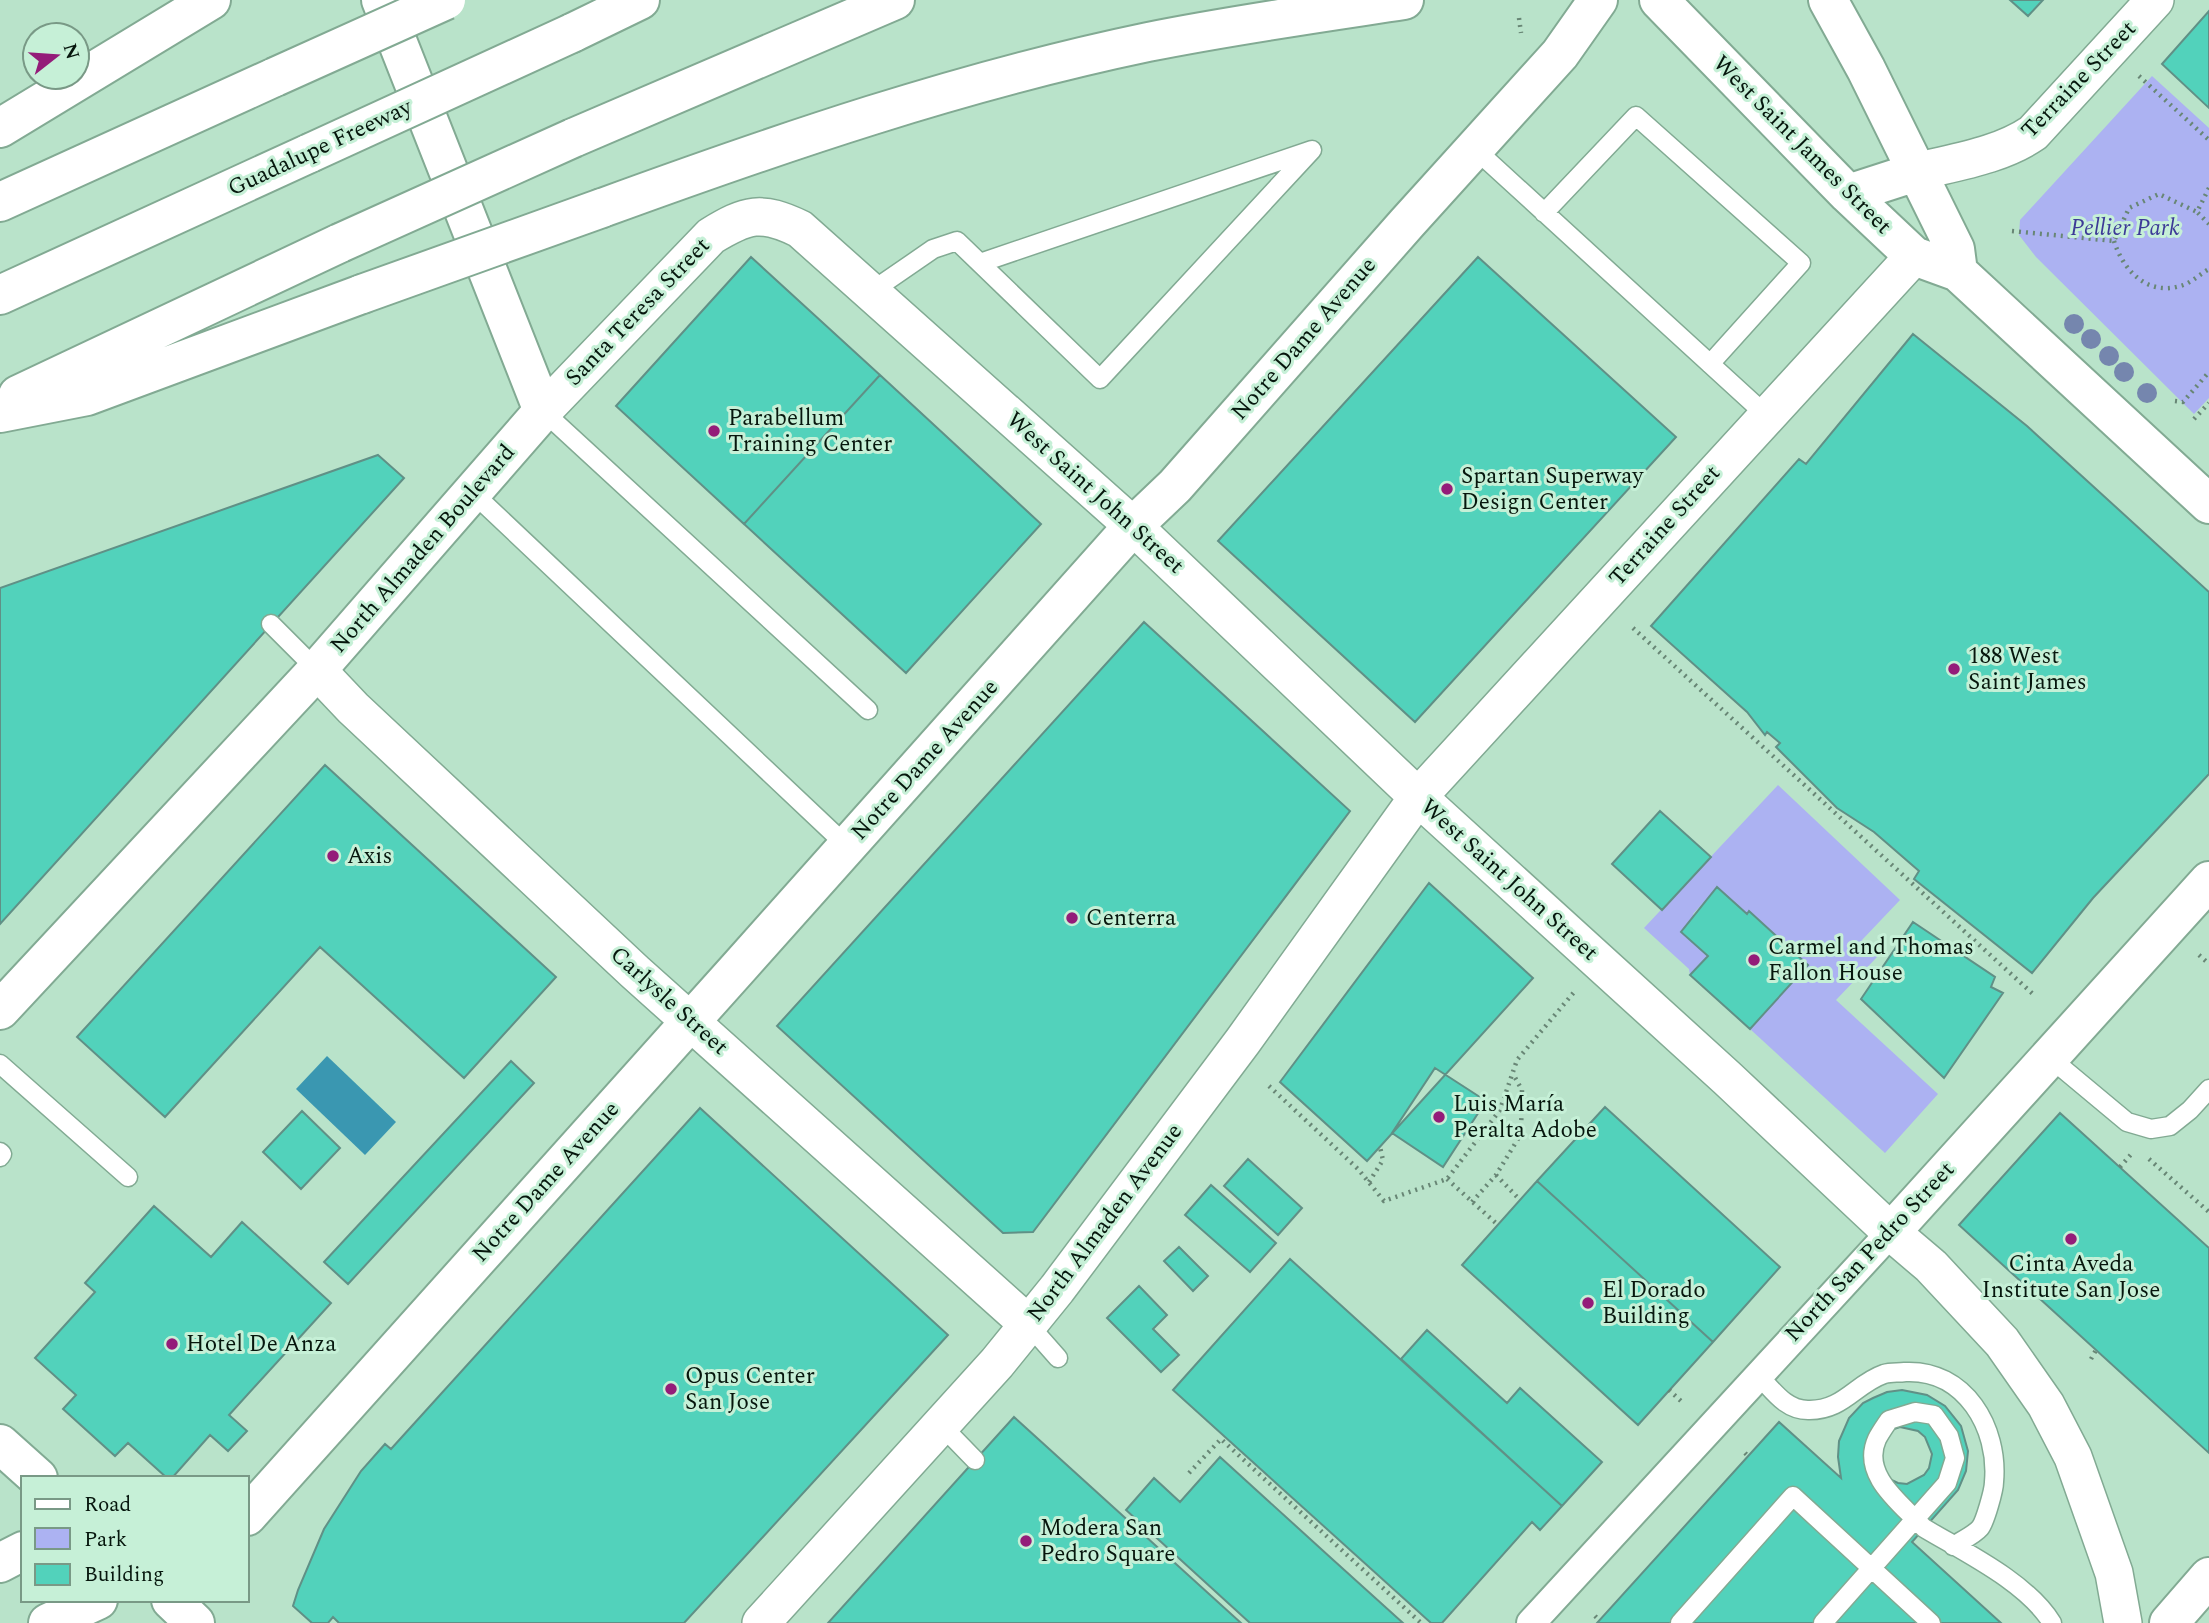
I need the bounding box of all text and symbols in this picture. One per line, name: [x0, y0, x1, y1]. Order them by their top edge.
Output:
street label: Terraine Street: [2013, 13, 2145, 147]
north arrow: [21, 21, 91, 91]
text: N: [55, 40, 87, 63]
street label: West Saint James Street: [1704, 47, 1900, 243]
street label: Guadalupe Freeway: [222, 90, 419, 206]
park label: Pellier Park: [2070, 211, 2180, 246]
street label: Santa Teresa Street: [558, 230, 718, 394]
street label: Notre Dame Avenue: [1223, 249, 1385, 429]
place label: Parabellum Training Center: [728, 401, 892, 462]
street label: West Saint John Street: [998, 403, 1192, 583]
marker: Parabellum Training Center: [706, 423, 722, 439]
street label: North Almaden Boulevard: [322, 436, 524, 662]
street label: Terraine Street: [1601, 457, 1729, 595]
place label: Spartan Superway Design Center: [1461, 459, 1644, 520]
marker: Spartan Superway Design Center: [1439, 481, 1455, 497]
place label: 188 West Saint James: [1968, 639, 2087, 700]
marker: 188 West Saint James: [1946, 661, 1962, 677]
street label: Notre Dame Avenue: [843, 671, 1007, 849]
street label: West Saint John Street: [1412, 790, 1606, 970]
place label: Axis: [347, 839, 392, 874]
marker: Axis: [325, 848, 341, 864]
place label: Centerra: [1086, 901, 1176, 936]
marker: Centerra: [1064, 910, 1080, 926]
place label: Carmel and Thomas Fallon House: [1768, 930, 1974, 991]
street label: Carlysle Street: [602, 938, 736, 1064]
marker: Carmel and Thomas Fallon House: [1746, 952, 1762, 968]
place label: Luis María Peralta Adobe: [1453, 1087, 1597, 1148]
street label: Notre Dame Avenue: [464, 1093, 628, 1271]
marker: Luis María Peralta Adobe: [1431, 1109, 1447, 1125]
street label: North Almaden Avenue: [1019, 1116, 1191, 1330]
street label: North San Pedro Street: [1777, 1154, 1963, 1350]
marker: Cinta Aveda Institute San Jose: [2063, 1231, 2079, 1247]
place label: Cinta Aveda Institute San Jose: [1982, 1247, 2160, 1308]
place label: El Dorado Building: [1602, 1273, 1706, 1334]
marker: El Dorado Building: [1580, 1295, 1596, 1311]
place label: Hotel De Anza: [186, 1327, 336, 1362]
marker: Hotel De Anza: [164, 1336, 180, 1352]
place label: Opus Center San Jose: [685, 1359, 815, 1420]
marker: Opus Center San Jose: [663, 1381, 679, 1397]
legend: [21, 1476, 248, 1602]
text: Road: [84, 1489, 131, 1521]
place label: Modera San Pedro Square: [1040, 1511, 1175, 1572]
text: Park: [84, 1524, 128, 1556]
marker: Modera San Pedro Square: [1018, 1533, 1034, 1549]
text: Building: [84, 1559, 164, 1591]

